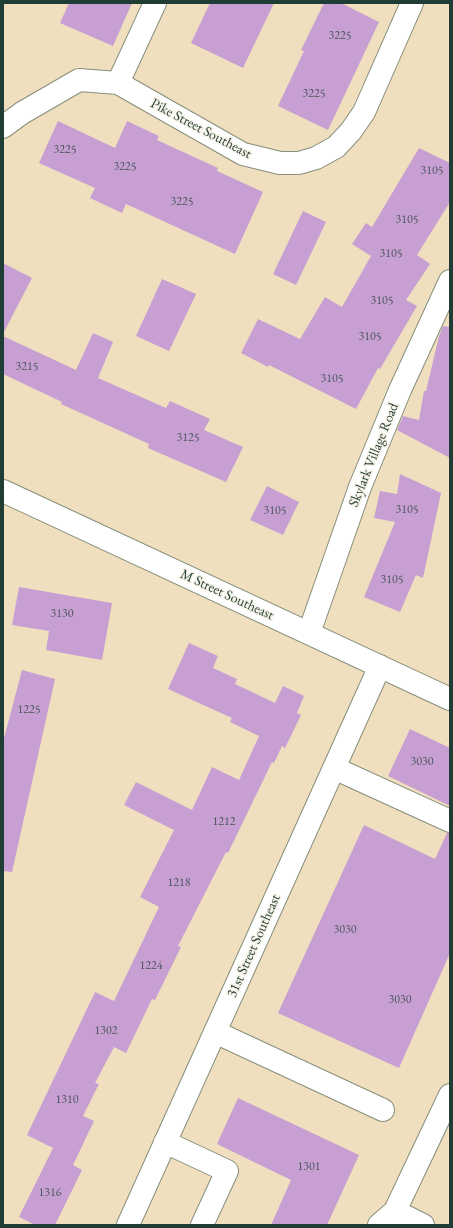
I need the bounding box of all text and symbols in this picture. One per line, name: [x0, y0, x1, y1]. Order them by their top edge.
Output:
house number: 3225: [328, 29, 352, 43]
house number: 3225: [302, 87, 326, 101]
street label: Pike Street Southeast: [148, 95, 254, 163]
house number: 3225: [53, 143, 77, 157]
house number: 3225: [113, 160, 137, 174]
house number: 3105: [420, 164, 444, 178]
house number: 3225: [170, 195, 194, 209]
house number: 3105: [395, 213, 419, 227]
house number: 3105: [379, 247, 403, 261]
house number: 3105: [370, 294, 394, 308]
house number: 3105: [358, 330, 382, 344]
house number: 3215: [15, 360, 39, 374]
house number: 3105: [320, 372, 344, 386]
street label: Skylark Village Road: [345, 401, 403, 509]
house number: 3125: [176, 431, 200, 445]
house number: 3105: [395, 503, 419, 517]
house number: 3105: [263, 504, 287, 518]
street label: M Street Southeast: [178, 566, 276, 624]
house number: 3105: [380, 573, 404, 587]
house number: 3130: [50, 607, 74, 621]
house number: 1225: [17, 703, 41, 717]
house number: 3030: [410, 755, 434, 769]
house number: 1212: [212, 815, 236, 829]
house number: 1218: [167, 876, 191, 890]
street label: 31st Street Southeast: [224, 892, 284, 1000]
house number: 3030: [333, 923, 357, 937]
house number: 1224: [139, 959, 163, 973]
house number: 3030: [388, 993, 412, 1007]
house number: 1302: [94, 1024, 118, 1038]
house number: 1310: [55, 1093, 79, 1107]
house number: 1301: [297, 1160, 321, 1174]
house number: 1316: [38, 1186, 62, 1200]

